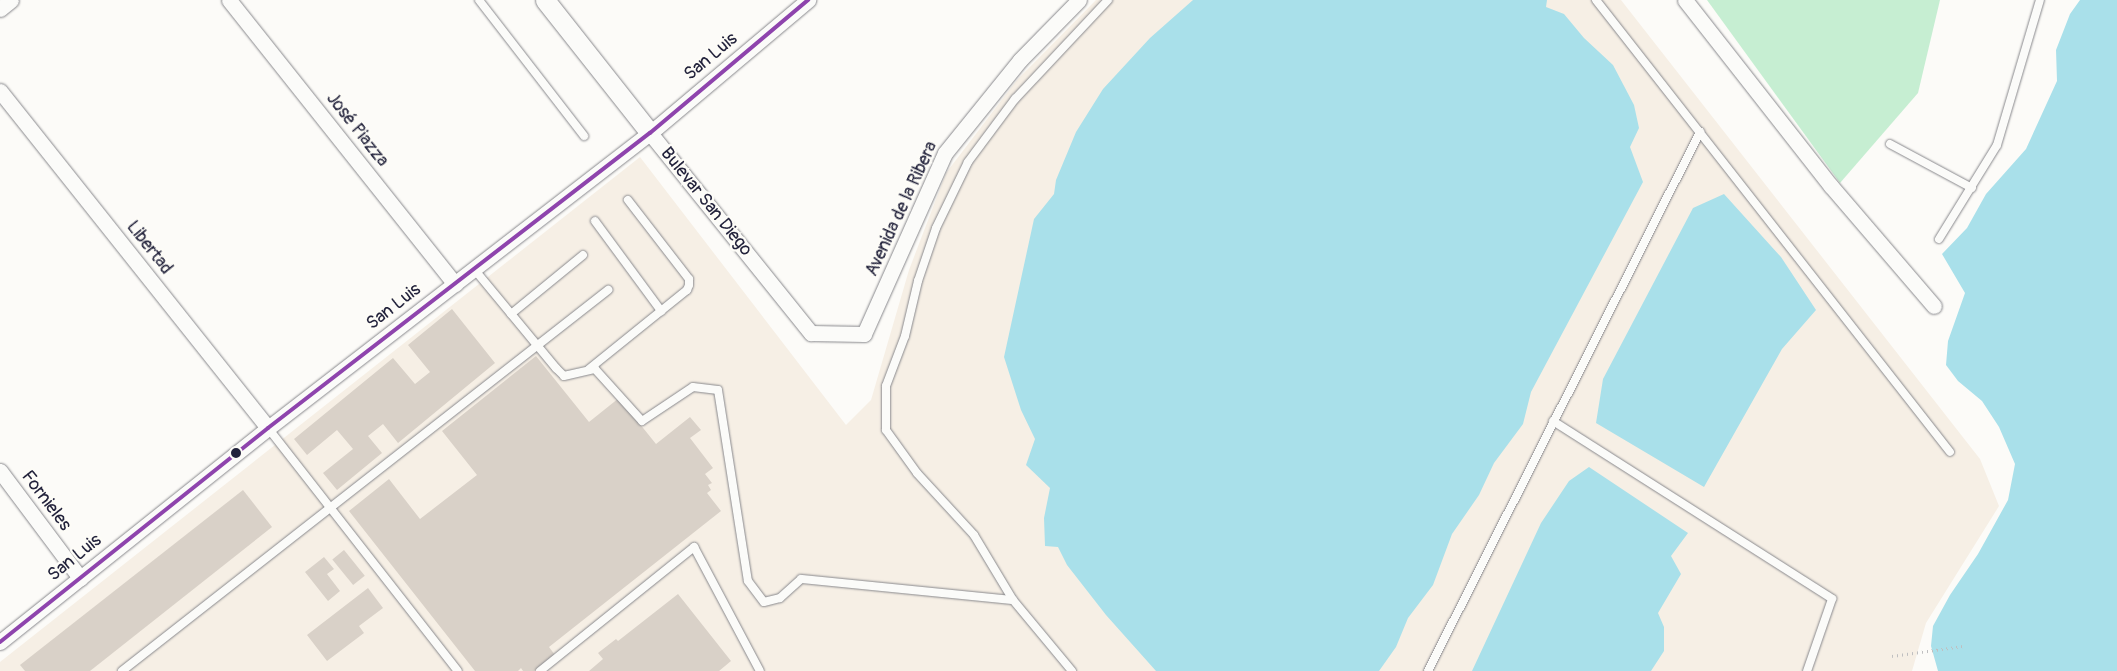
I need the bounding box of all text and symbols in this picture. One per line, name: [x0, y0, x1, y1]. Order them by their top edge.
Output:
street label: San Luis: [680, 29, 742, 85]
street label: José Piazza: [321, 89, 393, 171]
street label: Avenida de la Ribera: [861, 138, 943, 280]
street label: Bulevar San Diego: [656, 143, 756, 261]
street label: Libertad: [121, 217, 177, 279]
street label: San Luis: [363, 279, 425, 335]
unlabelled marker: [231, 448, 241, 458]
street label: Fornieles: [16, 467, 76, 535]
street label: San Luis: [44, 530, 106, 586]

